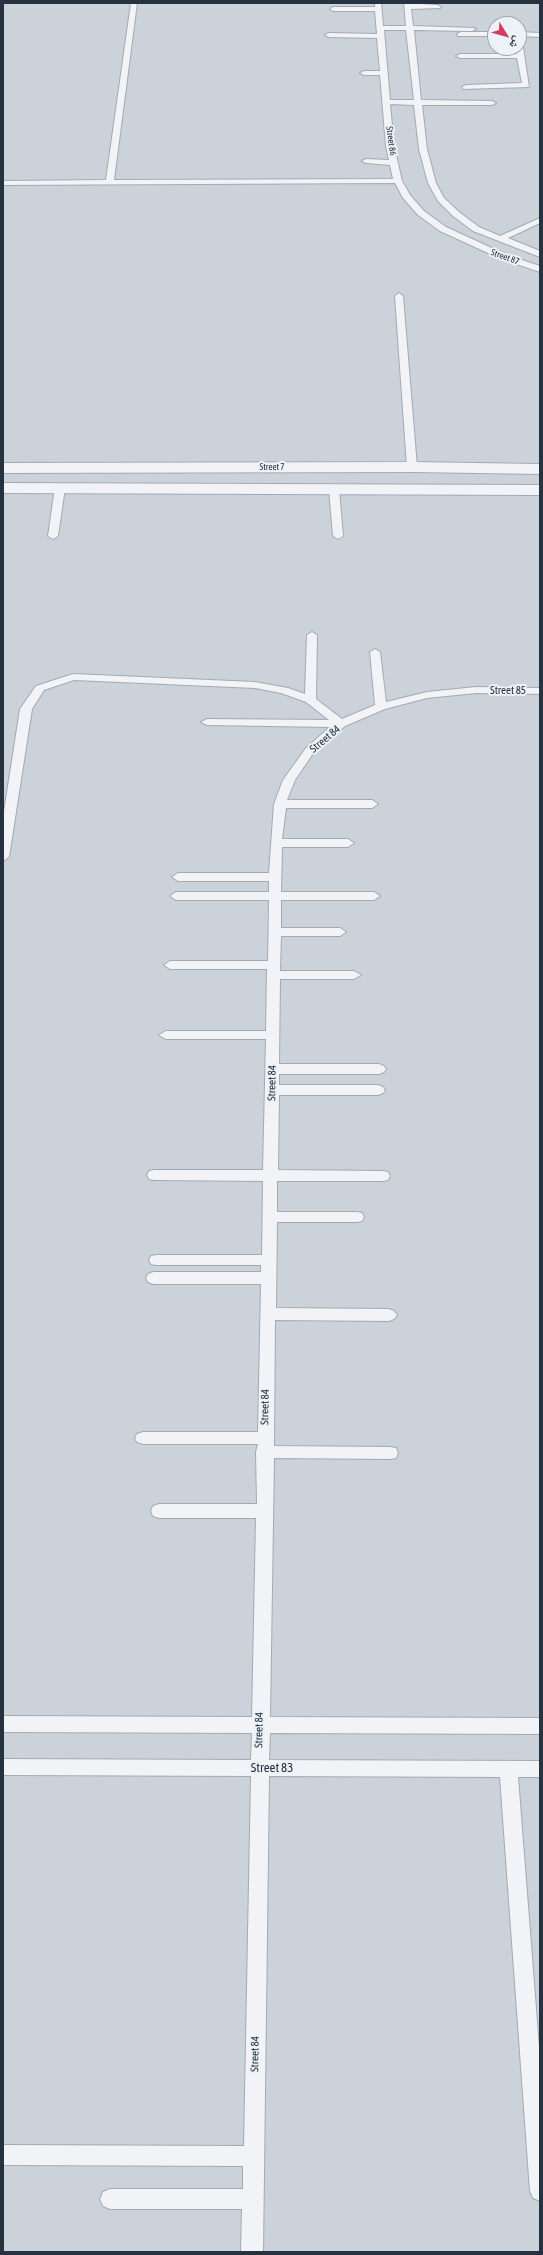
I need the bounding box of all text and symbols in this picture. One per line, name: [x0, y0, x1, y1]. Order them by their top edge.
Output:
north arrow: [487, 16, 527, 56]
text: ش: [507, 34, 524, 51]
street label: Street 86: [384, 126, 398, 156]
street label: Street 87: [489, 247, 521, 267]
street label: Street 7: [259, 462, 285, 472]
street label: Street 85: [490, 684, 526, 698]
street label: Street 84: [307, 722, 343, 756]
street label: Street 84: [265, 1065, 279, 1101]
street label: Street 84: [258, 1389, 272, 1425]
street label: Street 84: [252, 1712, 266, 1748]
street label: Street 83: [251, 1760, 293, 1776]
street label: Street 84: [248, 2036, 262, 2072]

